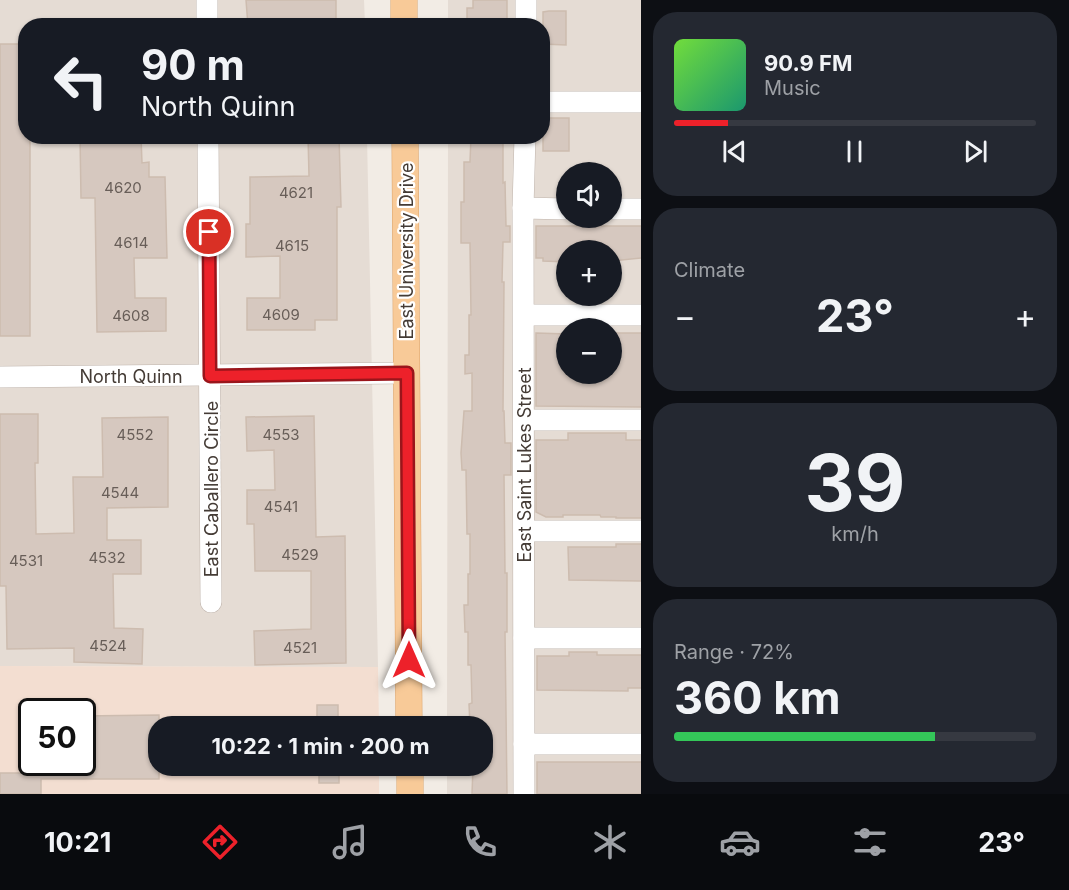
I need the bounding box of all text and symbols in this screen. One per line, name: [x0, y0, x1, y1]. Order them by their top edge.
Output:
text: 90 m: [141, 39, 245, 90]
icon: left: [42, 42, 120, 120]
text: 90.9 FM: [764, 50, 852, 76]
text: Music: [764, 76, 821, 100]
text: North Quinn: [141, 90, 296, 123]
icon: previous: [718, 135, 751, 168]
icon: pause: [838, 135, 871, 168]
icon: next: [959, 135, 992, 168]
map controls: [556, 162, 622, 384]
button: sound: [556, 162, 622, 228]
street label: East University Drive: [396, 163, 417, 339]
house number: 4620: [104, 178, 142, 197]
house number: 4621: [279, 183, 313, 202]
pin: [183, 206, 234, 257]
icon: arrive: [192, 215, 225, 248]
house number: 4614: [114, 233, 148, 252]
house number: 4615: [275, 236, 309, 255]
button: +: [556, 240, 622, 306]
text: Climate: [674, 258, 745, 282]
text: 23°: [816, 288, 894, 343]
text: −: [674, 296, 696, 336]
text: +: [1014, 296, 1036, 336]
house number: 4609: [262, 305, 300, 324]
house number: 4608: [112, 306, 150, 325]
button: −: [556, 318, 622, 384]
street label: North Quinn: [79, 366, 183, 387]
street label: East Saint Lukes Street: [514, 367, 535, 563]
street label: East Caballero Circle: [201, 401, 222, 577]
house number: 4552: [116, 425, 154, 444]
house number: 4553: [262, 425, 300, 444]
text: 39: [804, 435, 906, 530]
house number: 4544: [101, 483, 139, 502]
house number: 4541: [264, 497, 298, 516]
text: km/h: [831, 522, 879, 546]
house number: 4529: [281, 545, 319, 564]
house number: 4532: [88, 548, 126, 567]
house number: 4531: [9, 551, 43, 570]
position arrow: [377, 628, 441, 692]
house number: 4524: [89, 636, 127, 655]
house number: 4521: [283, 638, 317, 657]
text: Range · 72%: [674, 640, 794, 664]
text: 360 km: [674, 670, 840, 725]
speed limit sign: 50: [18, 698, 96, 776]
text: 10:22 · 1 min · 200 m: [211, 733, 430, 759]
icon: directions: [199, 821, 241, 863]
icon: music: [329, 821, 371, 863]
icon: phone: [459, 821, 501, 863]
icon: climate: [589, 821, 631, 863]
icon: car: [719, 821, 761, 863]
icon: filters: [849, 821, 891, 863]
text: 10:21: [44, 826, 111, 859]
text: 23°: [978, 826, 1025, 859]

